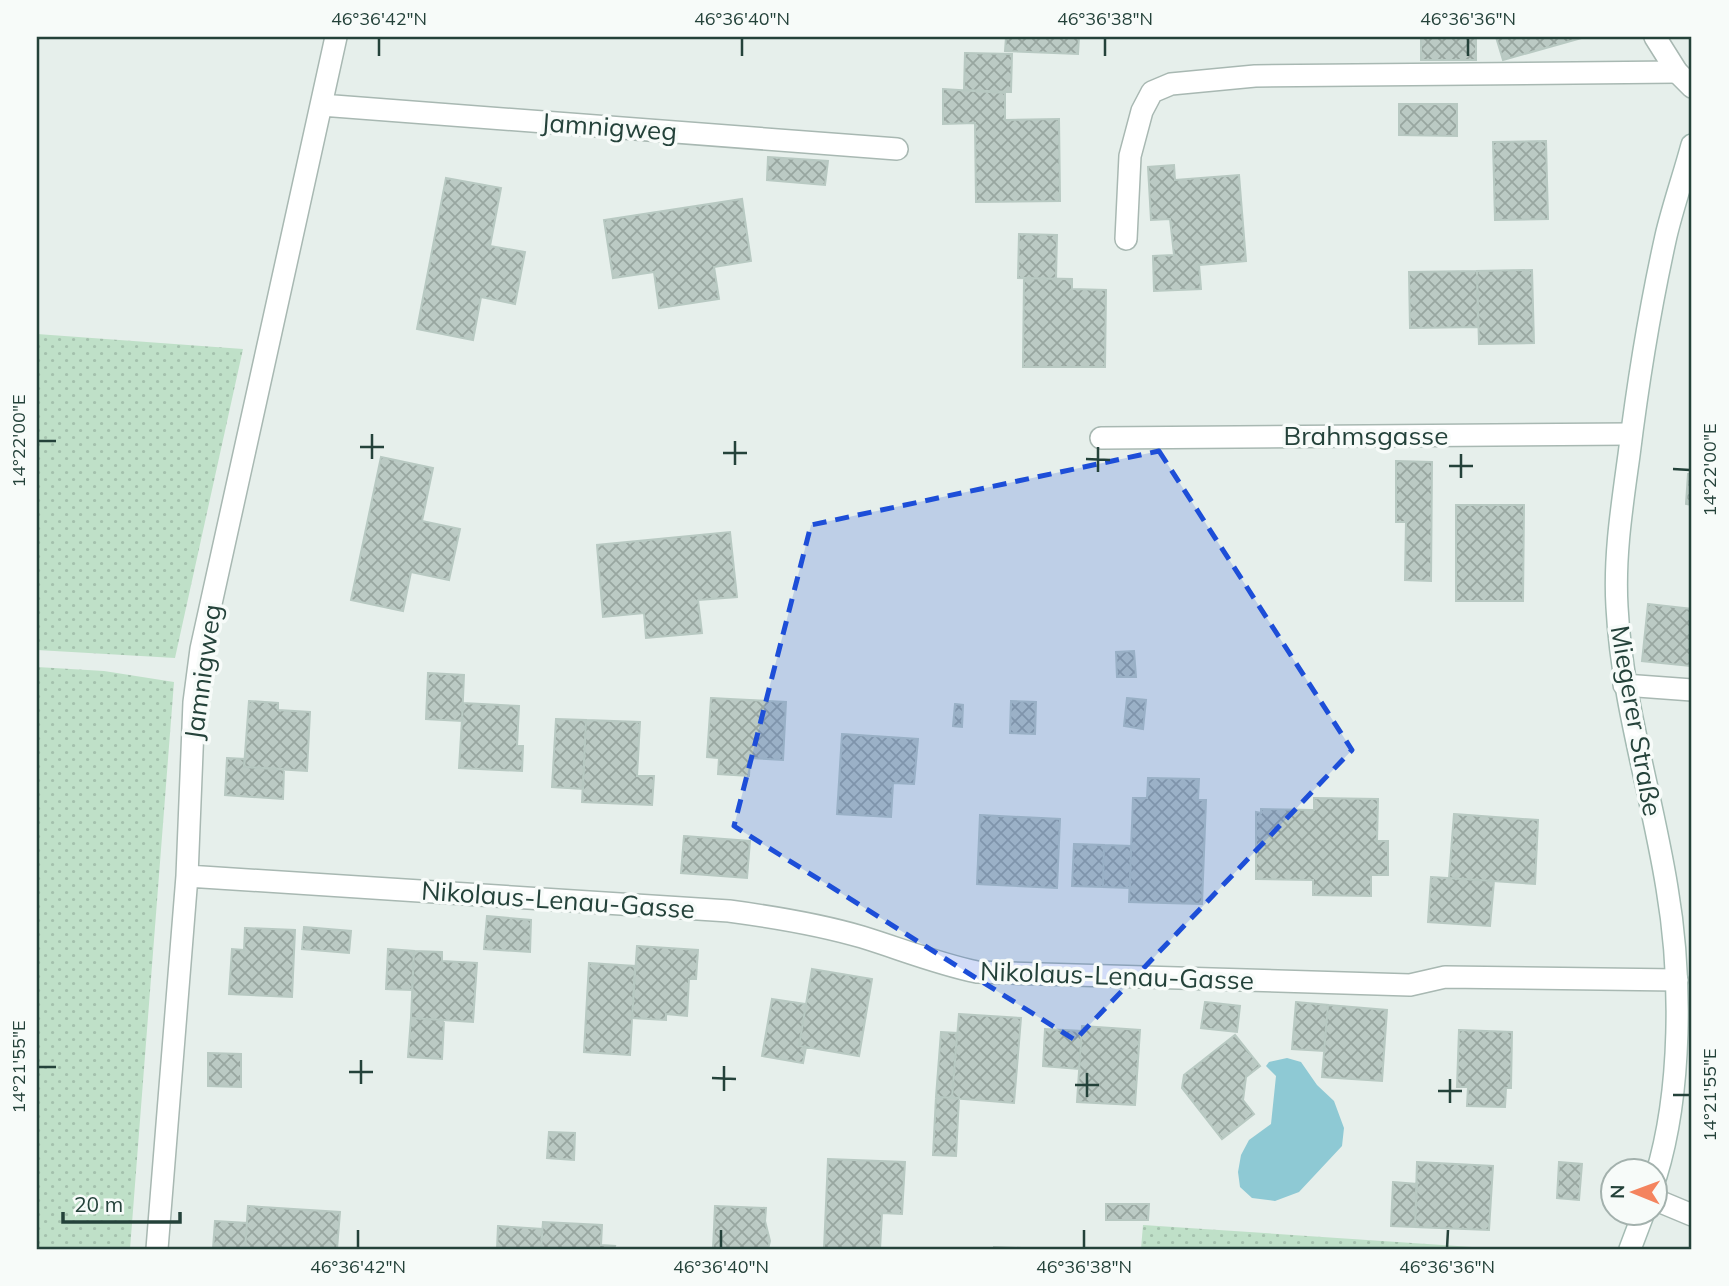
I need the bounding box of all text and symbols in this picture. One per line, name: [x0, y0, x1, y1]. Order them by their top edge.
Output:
text: 46°36'42"N: [331, 7, 427, 30]
text: 46°36'40"N: [694, 7, 790, 30]
text: 46°36'38"N: [1057, 7, 1153, 30]
text: 46°36'36"N: [1420, 7, 1516, 30]
street label: Jamnigweg: [540, 105, 678, 148]
text: 14°22'00"E: [7, 394, 30, 488]
street label: Brahmsgasse: [1284, 419, 1448, 452]
text: 14°22'00"E: [1698, 423, 1721, 517]
street label: Jamnigweg: [177, 602, 228, 742]
street label: Miegerer Straße: [1603, 623, 1669, 819]
street label: Nikolaus-Lenau-Gasse: [420, 873, 696, 926]
street label: Nikolaus-Lenau-Gasse: [980, 954, 1255, 997]
text: 14°21'55"E: [7, 1020, 30, 1114]
text: 14°21'55"E: [1698, 1048, 1721, 1142]
north arrow: [1600, 1156, 1670, 1226]
scale bar: [63, 1181, 180, 1225]
text: N: [1605, 1184, 1629, 1199]
text: 20 m: [74, 1191, 123, 1217]
text: 46°36'42"N: [310, 1255, 406, 1278]
text: 46°36'40"N: [673, 1255, 769, 1278]
text: 46°36'38"N: [1036, 1255, 1132, 1278]
text: 46°36'36"N: [1399, 1255, 1495, 1278]

